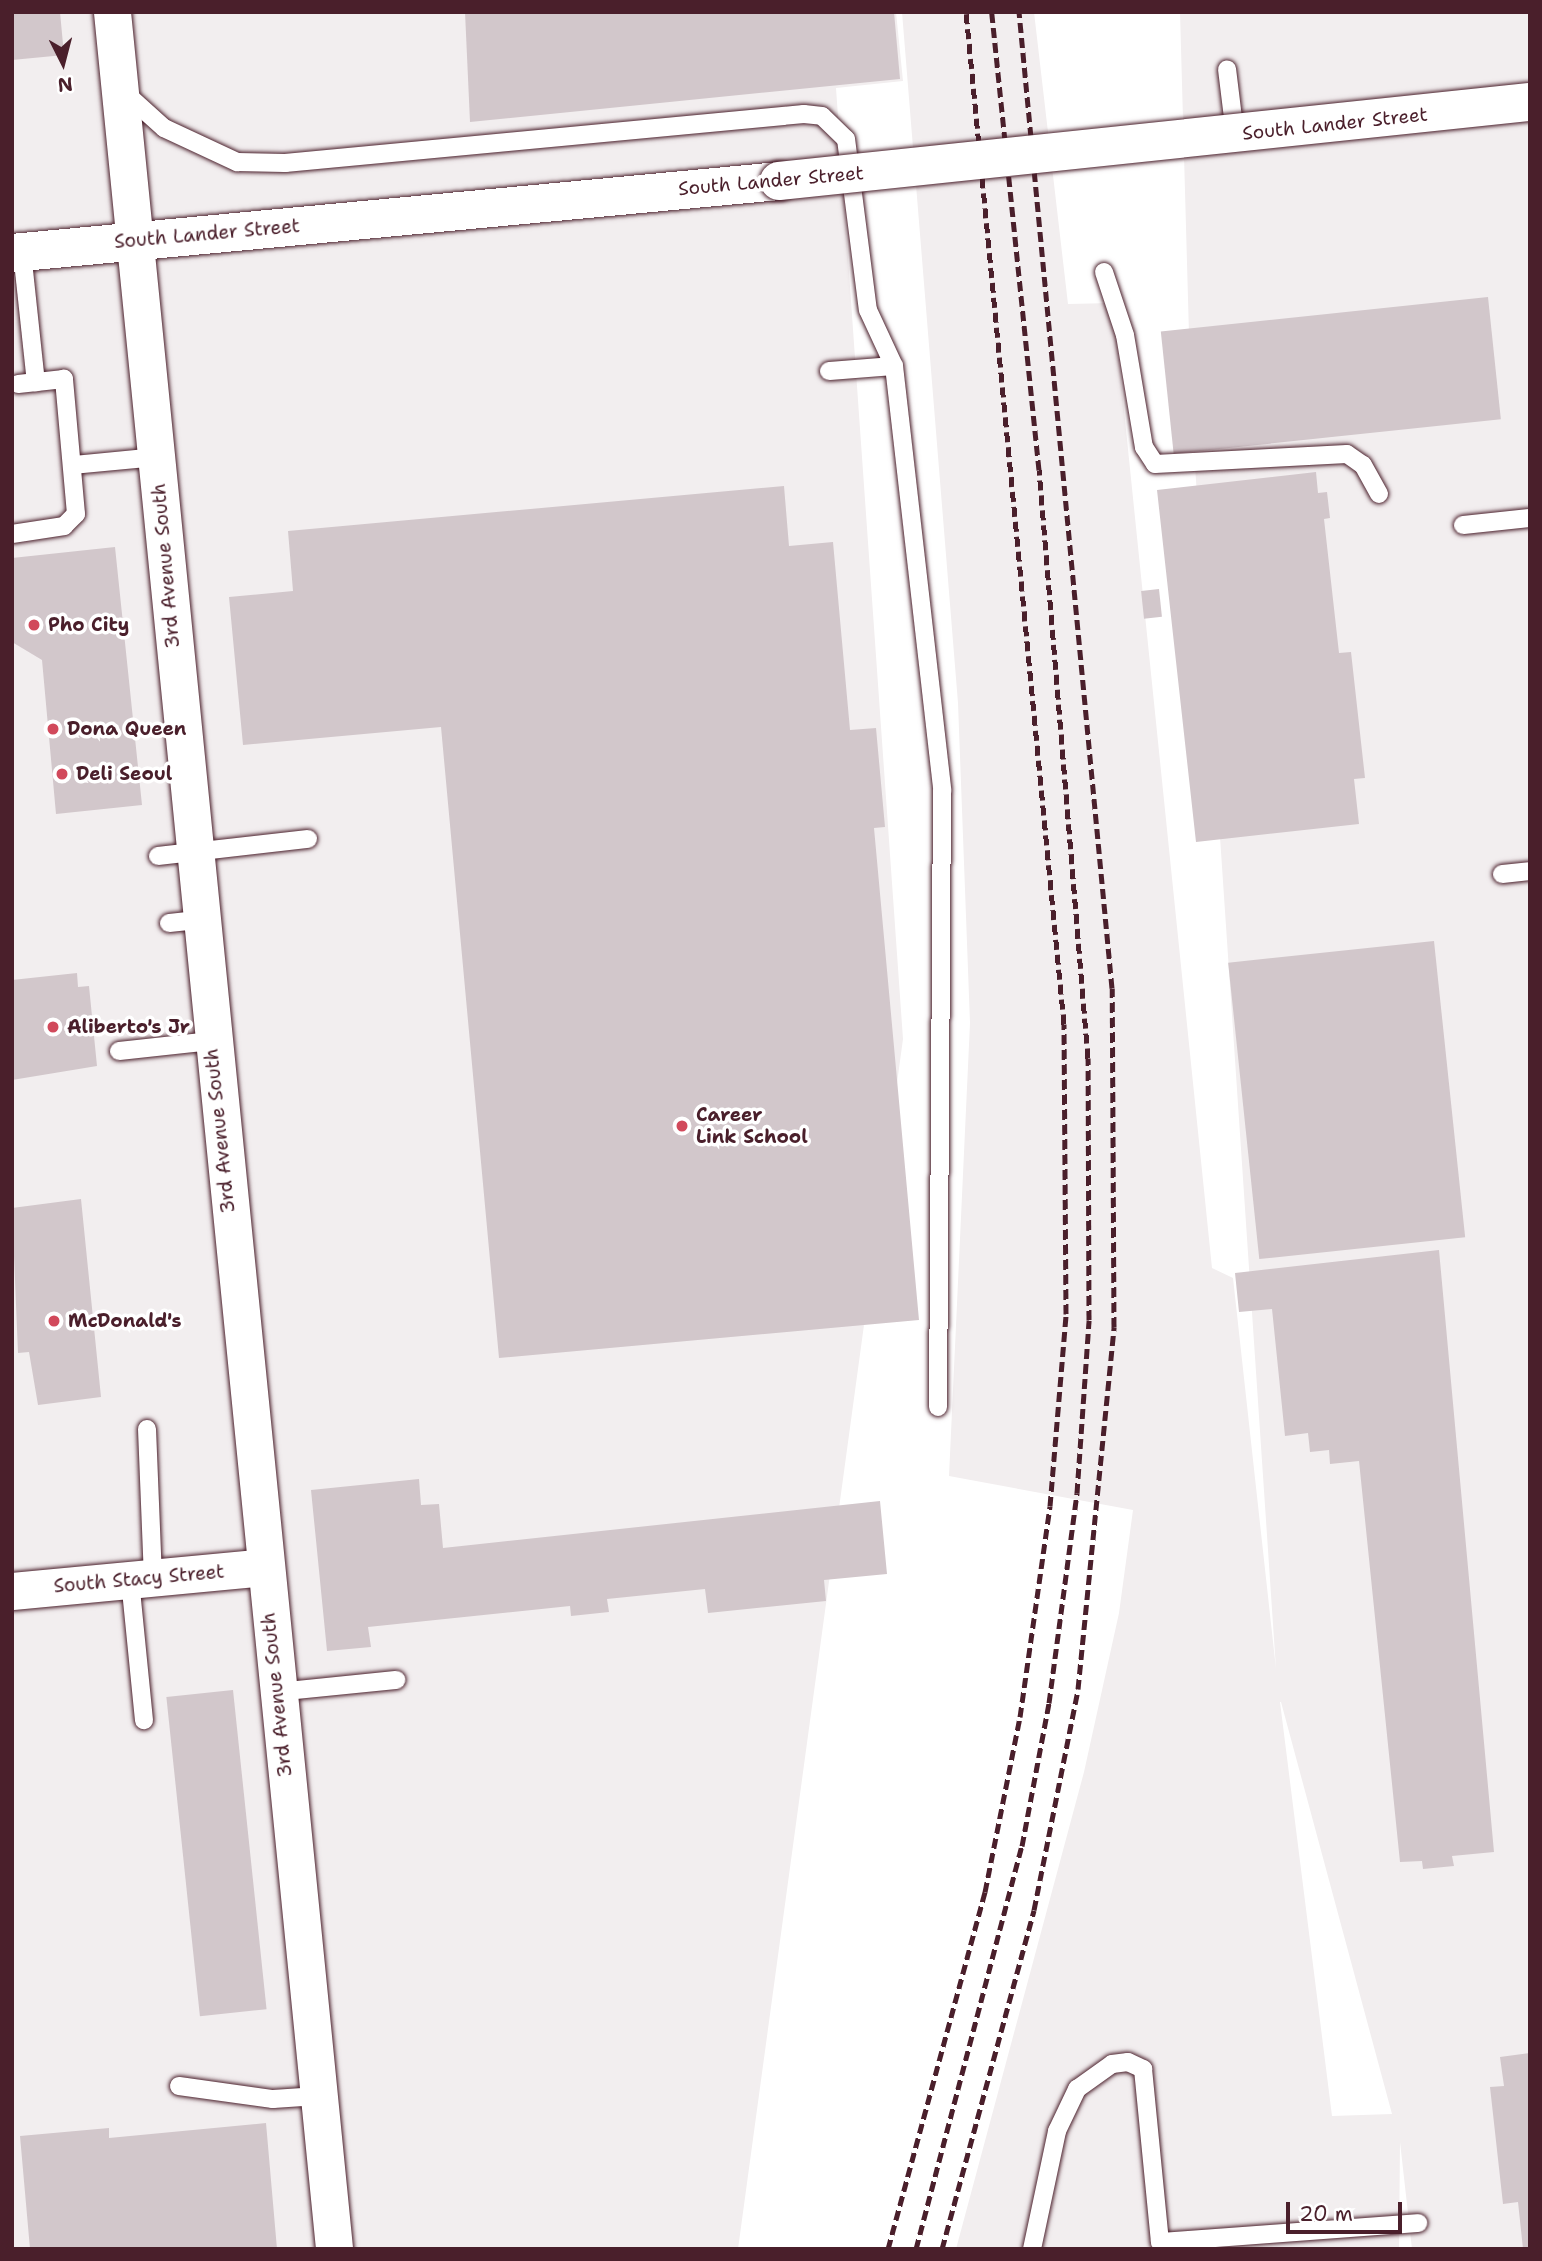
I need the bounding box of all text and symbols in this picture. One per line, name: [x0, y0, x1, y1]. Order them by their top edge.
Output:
north arrow: [28, 28, 98, 98]
text: N: [56, 71, 74, 98]
street label: South Lander Street: [1241, 103, 1429, 145]
street label: South Lander Street: [677, 162, 865, 200]
street label: South Lander Street: [113, 215, 301, 253]
street label: 3rd Avenue South: [147, 483, 185, 649]
place label: Pho City: [48, 614, 129, 636]
marker: Pho City: [26, 617, 42, 633]
place label: Dona Queen: [67, 718, 186, 740]
marker: Dona Queen: [45, 721, 61, 737]
place label: Deli Seoul: [76, 763, 172, 785]
marker: Deli Seoul: [54, 766, 70, 782]
place label: Aliberto's Jr: [67, 1016, 190, 1038]
marker: Aliberto's Jr: [45, 1019, 61, 1035]
street label: 3rd Avenue South: [200, 1047, 240, 1215]
place label: Career Link School: [696, 1104, 808, 1148]
marker: Career Link School: [674, 1118, 690, 1134]
place label: McDonald's: [68, 1310, 181, 1332]
marker: McDonald's: [46, 1313, 62, 1329]
street label: South Stacy Street: [53, 1560, 225, 1598]
street label: 3rd Avenue South: [257, 1611, 297, 1779]
scale bar: [1290, 2188, 1406, 2232]
text: 20 m: [1299, 2200, 1353, 2228]

